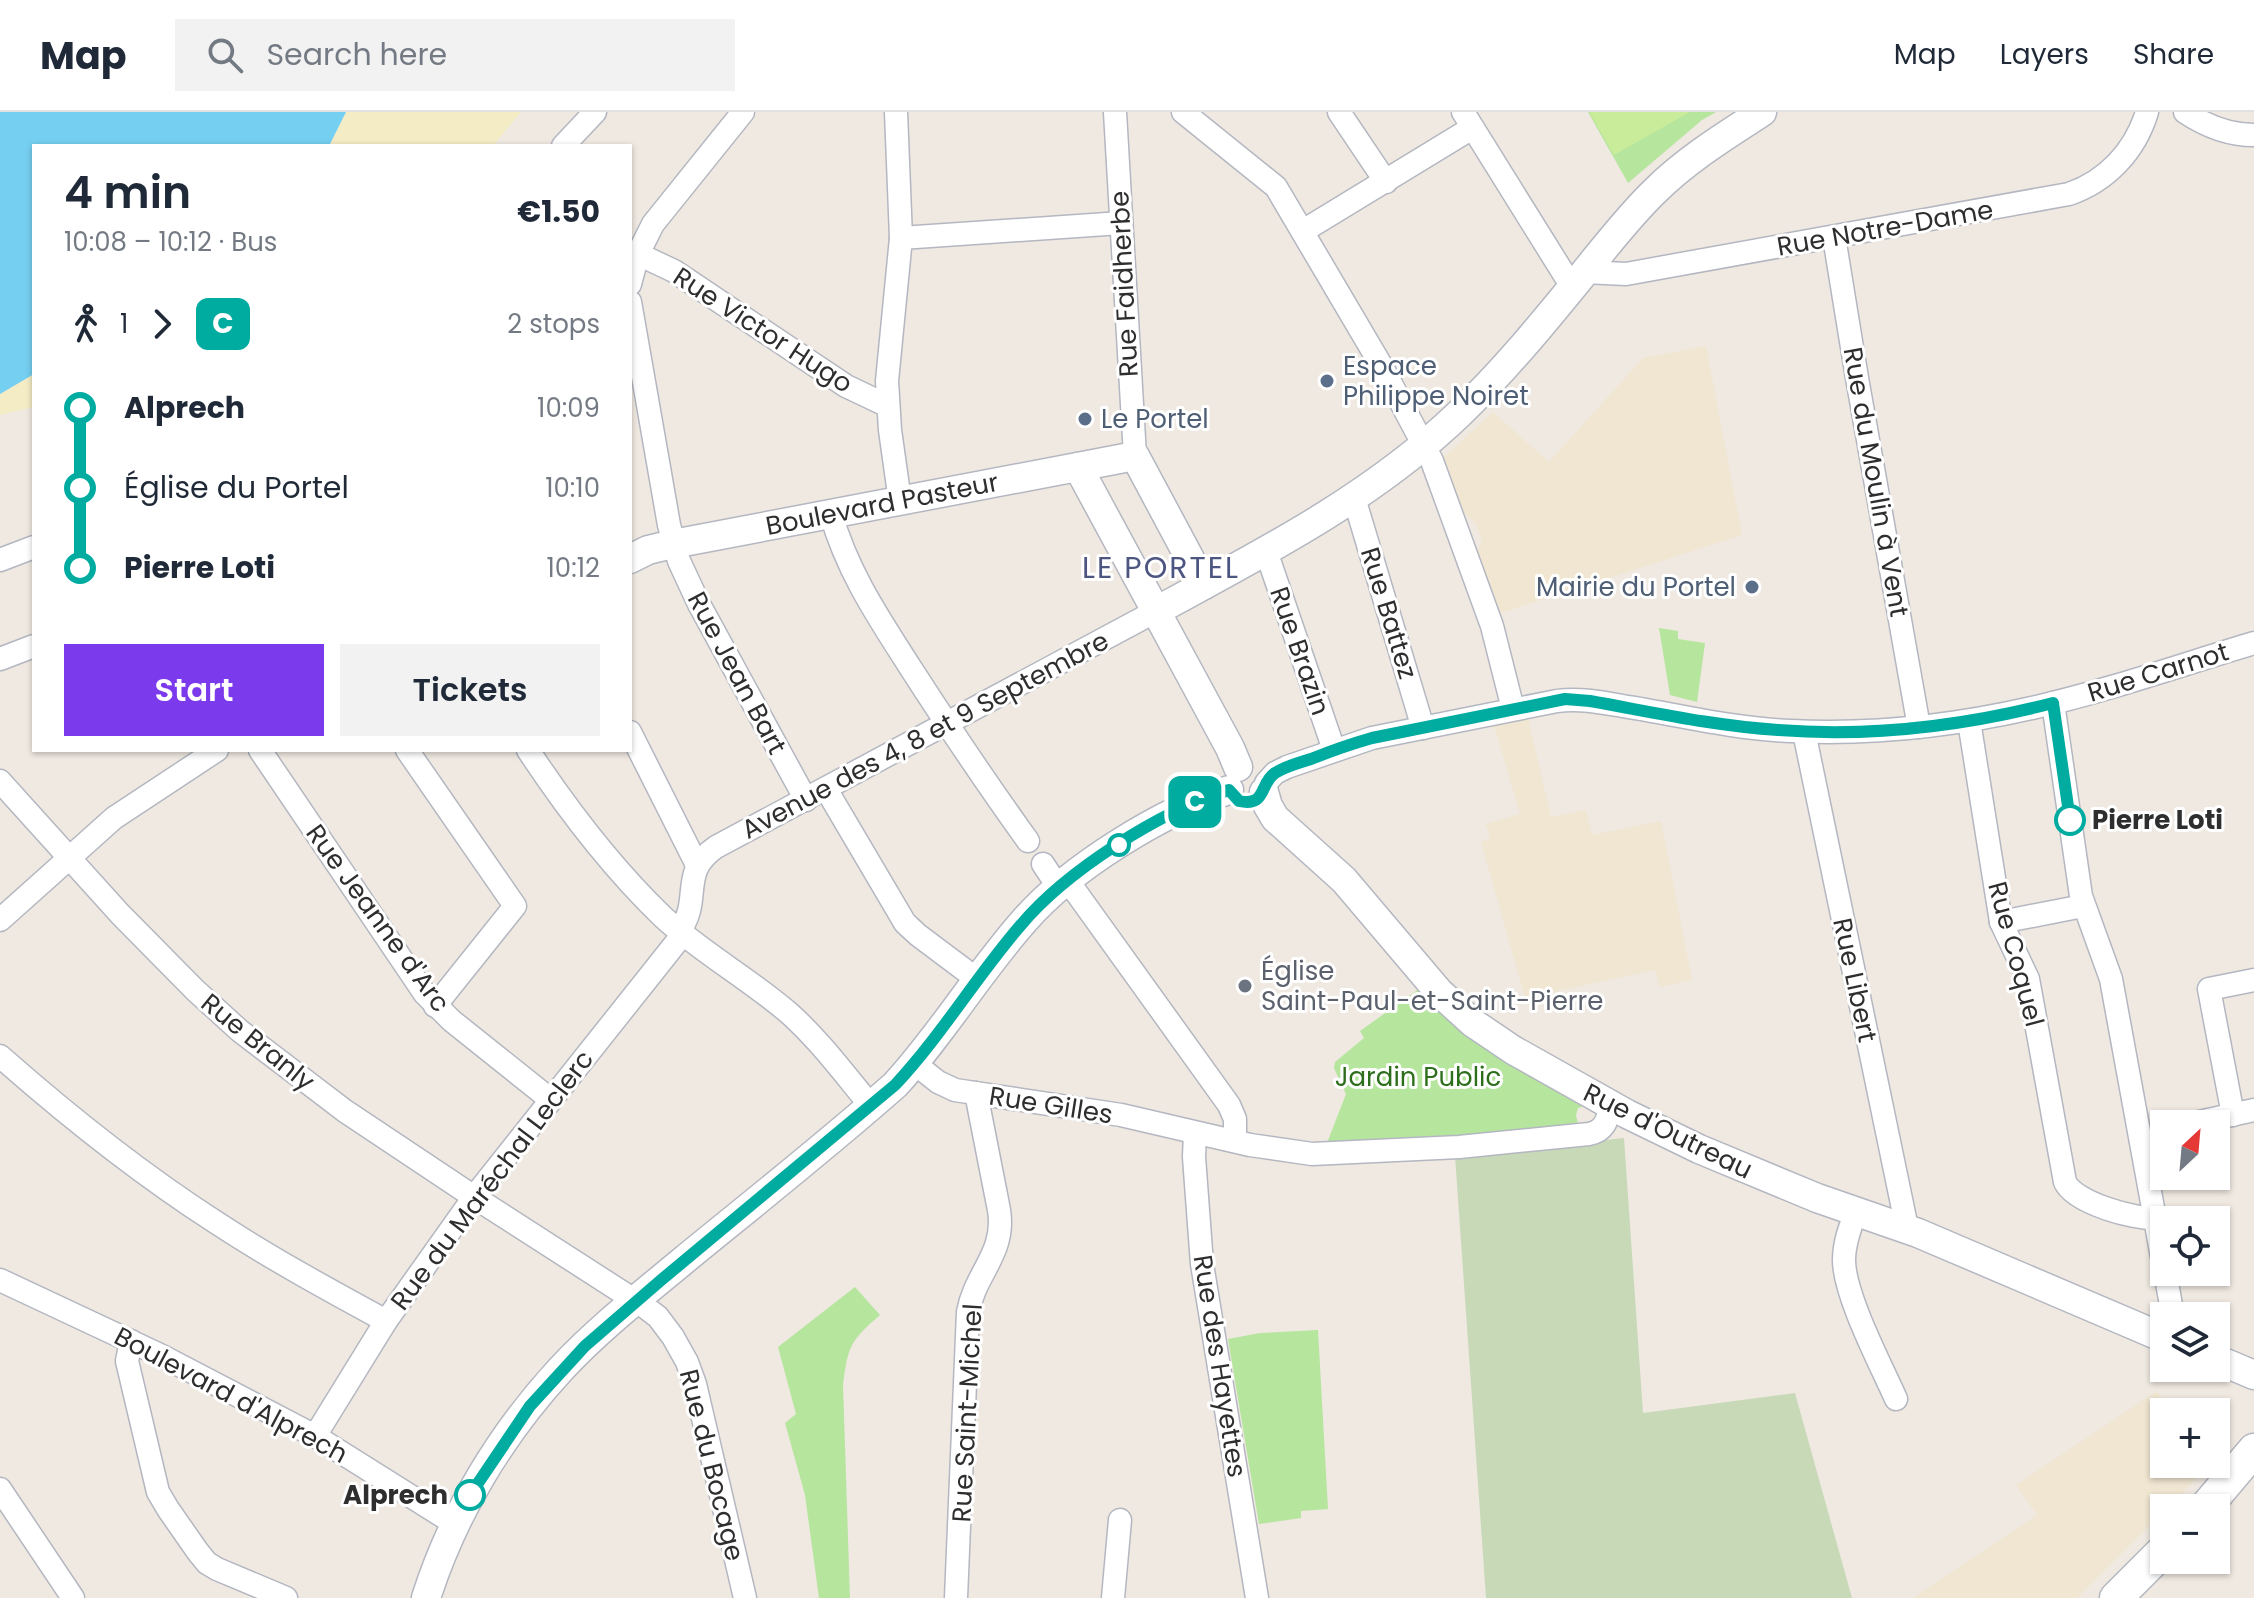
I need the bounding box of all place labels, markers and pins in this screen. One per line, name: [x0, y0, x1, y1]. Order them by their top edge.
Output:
place label: Espace Philippe Noiret: [1343, 348, 1529, 414]
marker: Espace Philippe Noiret: [1318, 372, 1336, 390]
place label: Le Portel: [1101, 401, 1209, 437]
marker: Le Portel: [1076, 410, 1094, 428]
place label: Mairie du Portel: [1536, 569, 1736, 605]
marker: Mairie du Portel: [1743, 578, 1761, 596]
place label: Pierre Loti: [2092, 802, 2223, 838]
marker: Pierre Loti: [2055, 805, 2085, 835]
unlabelled marker: [1108, 834, 1130, 856]
place label: Église Saint-Paul-et-Saint-Pierre: [1261, 953, 1603, 1019]
marker: Église Saint-Paul-et-Saint-Pierre: [1236, 977, 1254, 995]
place label: Alprech: [343, 1477, 448, 1513]
marker: Alprech: [455, 1480, 485, 1510]

